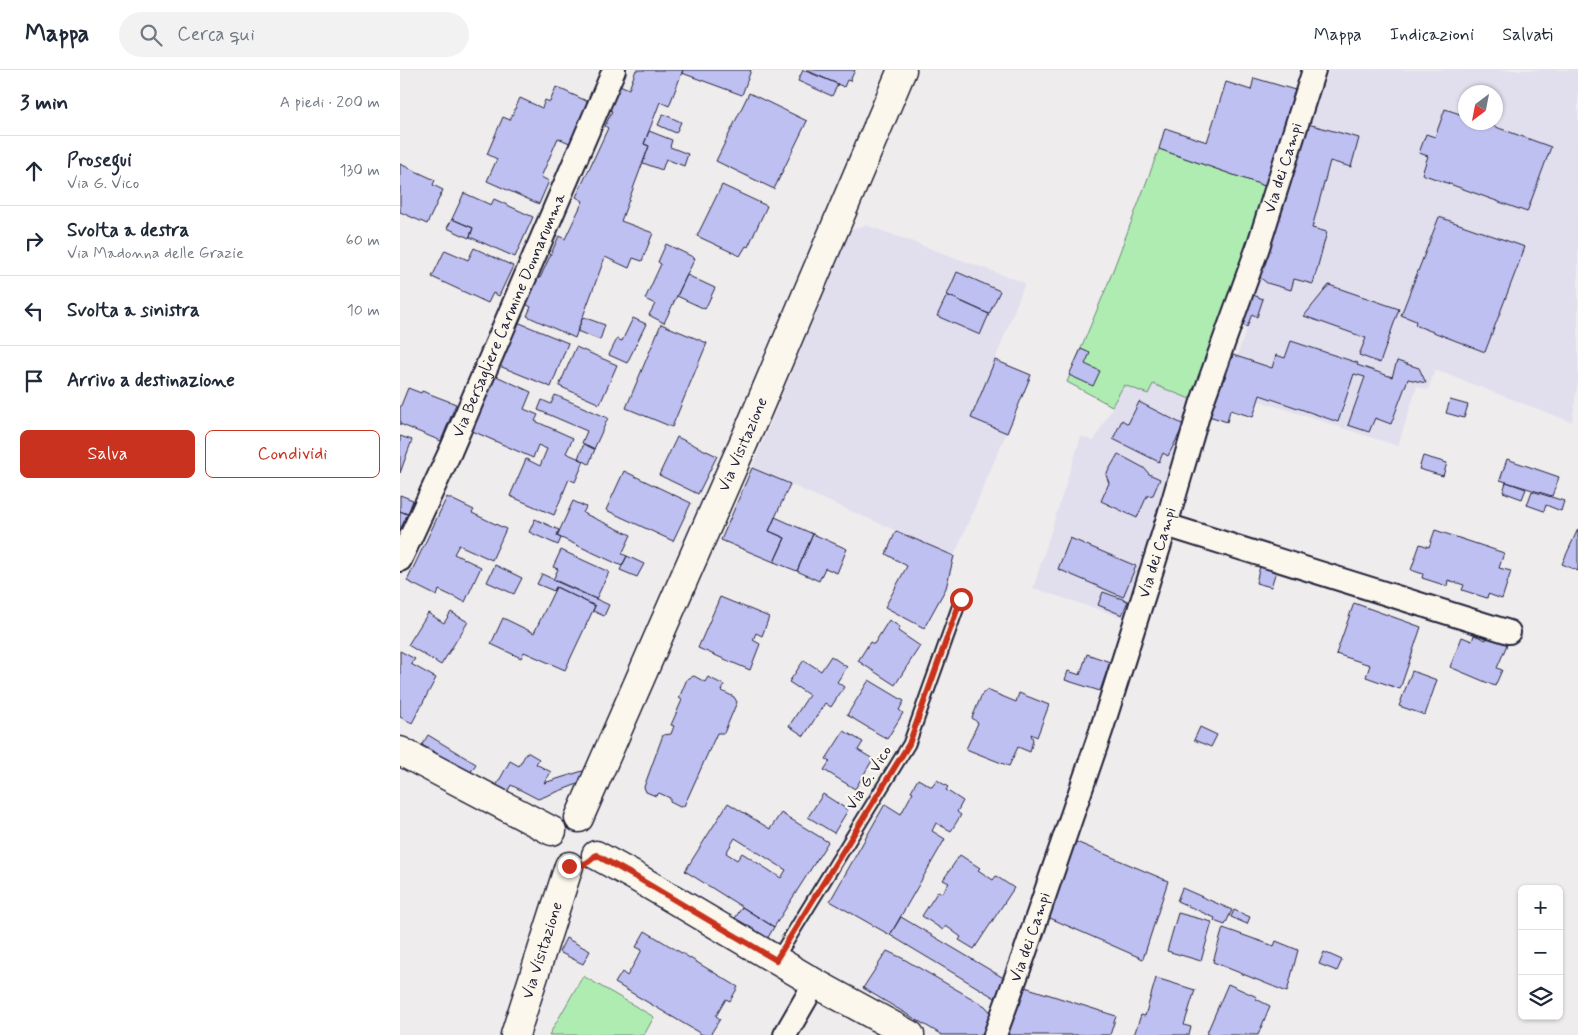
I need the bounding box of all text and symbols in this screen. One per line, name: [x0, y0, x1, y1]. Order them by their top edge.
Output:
search box: [119, 12, 469, 57]
text: Mappa: [25, 19, 89, 50]
icon: search: [137, 21, 165, 49]
text: Cerca qui: [177, 22, 255, 47]
text: Mappa: [1314, 23, 1362, 47]
text: Indicazioni: [1390, 23, 1474, 47]
text: Salvati: [1502, 23, 1553, 47]
north arrow: [1458, 85, 1503, 130]
text: 3 min: [20, 89, 68, 117]
text: A piedi · 200 m: [280, 92, 380, 113]
street label: Via dei Campi: [1259, 120, 1307, 216]
text: Prosegui: [67, 148, 132, 173]
icon: ahead: [20, 157, 48, 185]
text: 130 m: [339, 160, 380, 181]
text: Via G. Vico: [67, 173, 139, 194]
street label: Via Bersagliere Carmine Donnarumma: [447, 189, 571, 441]
text: Svolta a destra: [67, 218, 189, 243]
icon: right: [20, 227, 48, 255]
text: 60 m: [346, 230, 380, 251]
text: Via Madonna delle Grazie: [67, 243, 244, 264]
icon: left: [20, 297, 48, 325]
text: Svolta a sinistra: [67, 298, 200, 323]
text: 10 m: [347, 300, 380, 321]
icon: arrive: [20, 367, 48, 395]
text: Arrivo a destinazione: [67, 368, 235, 393]
street label: Via Visitazione: [713, 394, 772, 495]
button: Salva: [20, 430, 195, 478]
button: Condividi: [205, 430, 380, 478]
street label: Via dei Campi: [1133, 505, 1181, 601]
route start: [950, 588, 973, 611]
street label: Via G. Vico: [841, 742, 897, 814]
route end: [558, 855, 581, 878]
map controls: [1518, 885, 1563, 1020]
button: +: [1518, 885, 1563, 930]
street label: Via dei Campi: [1005, 889, 1055, 985]
street label: Via Visitazione: [517, 899, 567, 1001]
button: −: [1518, 930, 1563, 975]
button: layers: [1518, 975, 1563, 1020]

